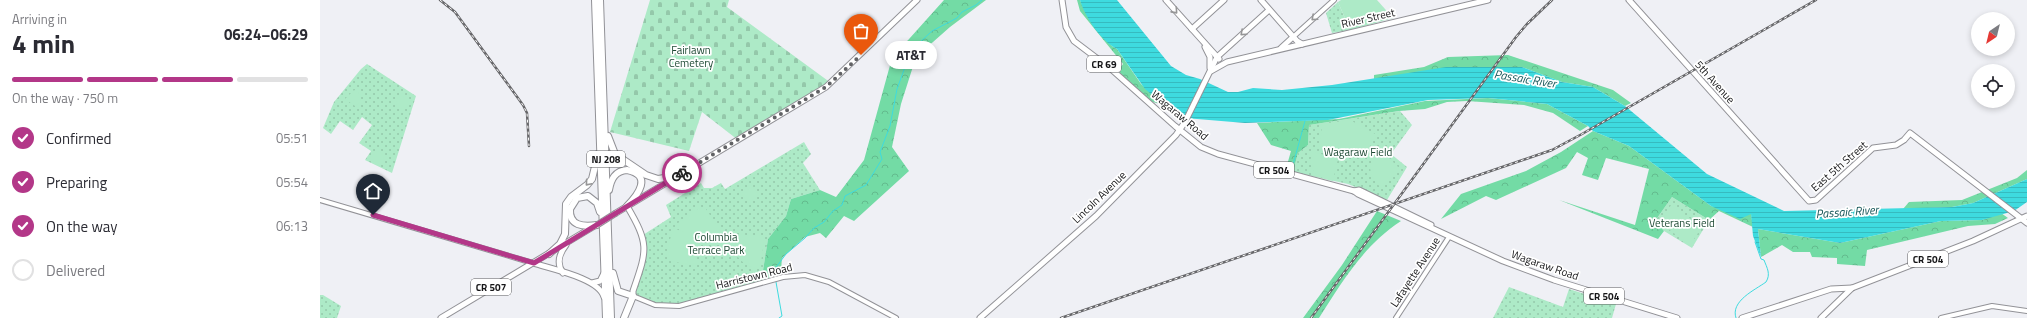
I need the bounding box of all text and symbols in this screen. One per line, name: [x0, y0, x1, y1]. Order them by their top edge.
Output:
street label: River Street: [1340, 4, 1396, 32]
one-way arrow: [1171, 6, 1178, 14]
text: Arriving in: [12, 9, 67, 29]
north arrow: [1971, 12, 2015, 56]
map controls: [1971, 12, 2015, 108]
pin: [844, 14, 878, 55]
one-way arrow: [1311, 14, 1319, 21]
icon: bag: [850, 20, 872, 42]
text: 06:24–06:29: [224, 23, 308, 46]
text: 4 min: [12, 24, 75, 63]
one-way arrow: [1240, 29, 1248, 36]
callout: AT&T: [885, 41, 937, 69]
park label: Fairlawn Cemetery: [669, 42, 714, 71]
text: AT&T: [896, 45, 926, 65]
road number: CR 69: [1087, 56, 1121, 72]
street label: 5th Avenue: [1691, 57, 1739, 107]
water label: Passaic River: [1493, 64, 1560, 93]
button: locate: [1971, 64, 2015, 108]
street label: Wagaraw Road: [1148, 86, 1212, 144]
text: On the way · 750 m: [12, 88, 118, 108]
icon: check: [12, 127, 34, 149]
text: Confirmed: [46, 127, 111, 150]
text: 05:51: [276, 128, 308, 148]
street label: East 5th Street: [1807, 137, 1871, 195]
park label: Wagaraw Field: [1324, 144, 1392, 160]
road number: NJ 208: [587, 151, 625, 167]
courier: [662, 153, 702, 193]
icon: bike: [671, 162, 693, 184]
road number: CR 504: [1254, 162, 1294, 178]
street label: Lincoln Avenue: [1068, 167, 1130, 227]
icon: check: [12, 171, 34, 193]
text: Preparing: [46, 171, 107, 194]
text: 05:54: [276, 172, 308, 192]
pin: [356, 174, 390, 215]
one-way arrow: [585, 178, 592, 186]
icon: home: [362, 180, 384, 202]
water label: Passaic River: [1815, 200, 1881, 223]
icon: check: [12, 215, 34, 237]
text: On the way: [46, 215, 118, 238]
park label: Veterans Field: [1649, 215, 1715, 231]
text: 06:13: [276, 216, 308, 236]
park label: Columbia Terrace Park: [687, 229, 745, 258]
street label: Lafayette Avenue: [1386, 233, 1444, 310]
street label: Wagaraw Road: [1509, 246, 1581, 284]
road number: CR 504: [1908, 251, 1948, 267]
text: Delivered: [46, 259, 105, 282]
street label: Harristown Road: [714, 259, 794, 293]
road number: CR 507: [471, 279, 511, 295]
road number: CR 504: [1584, 288, 1624, 304]

